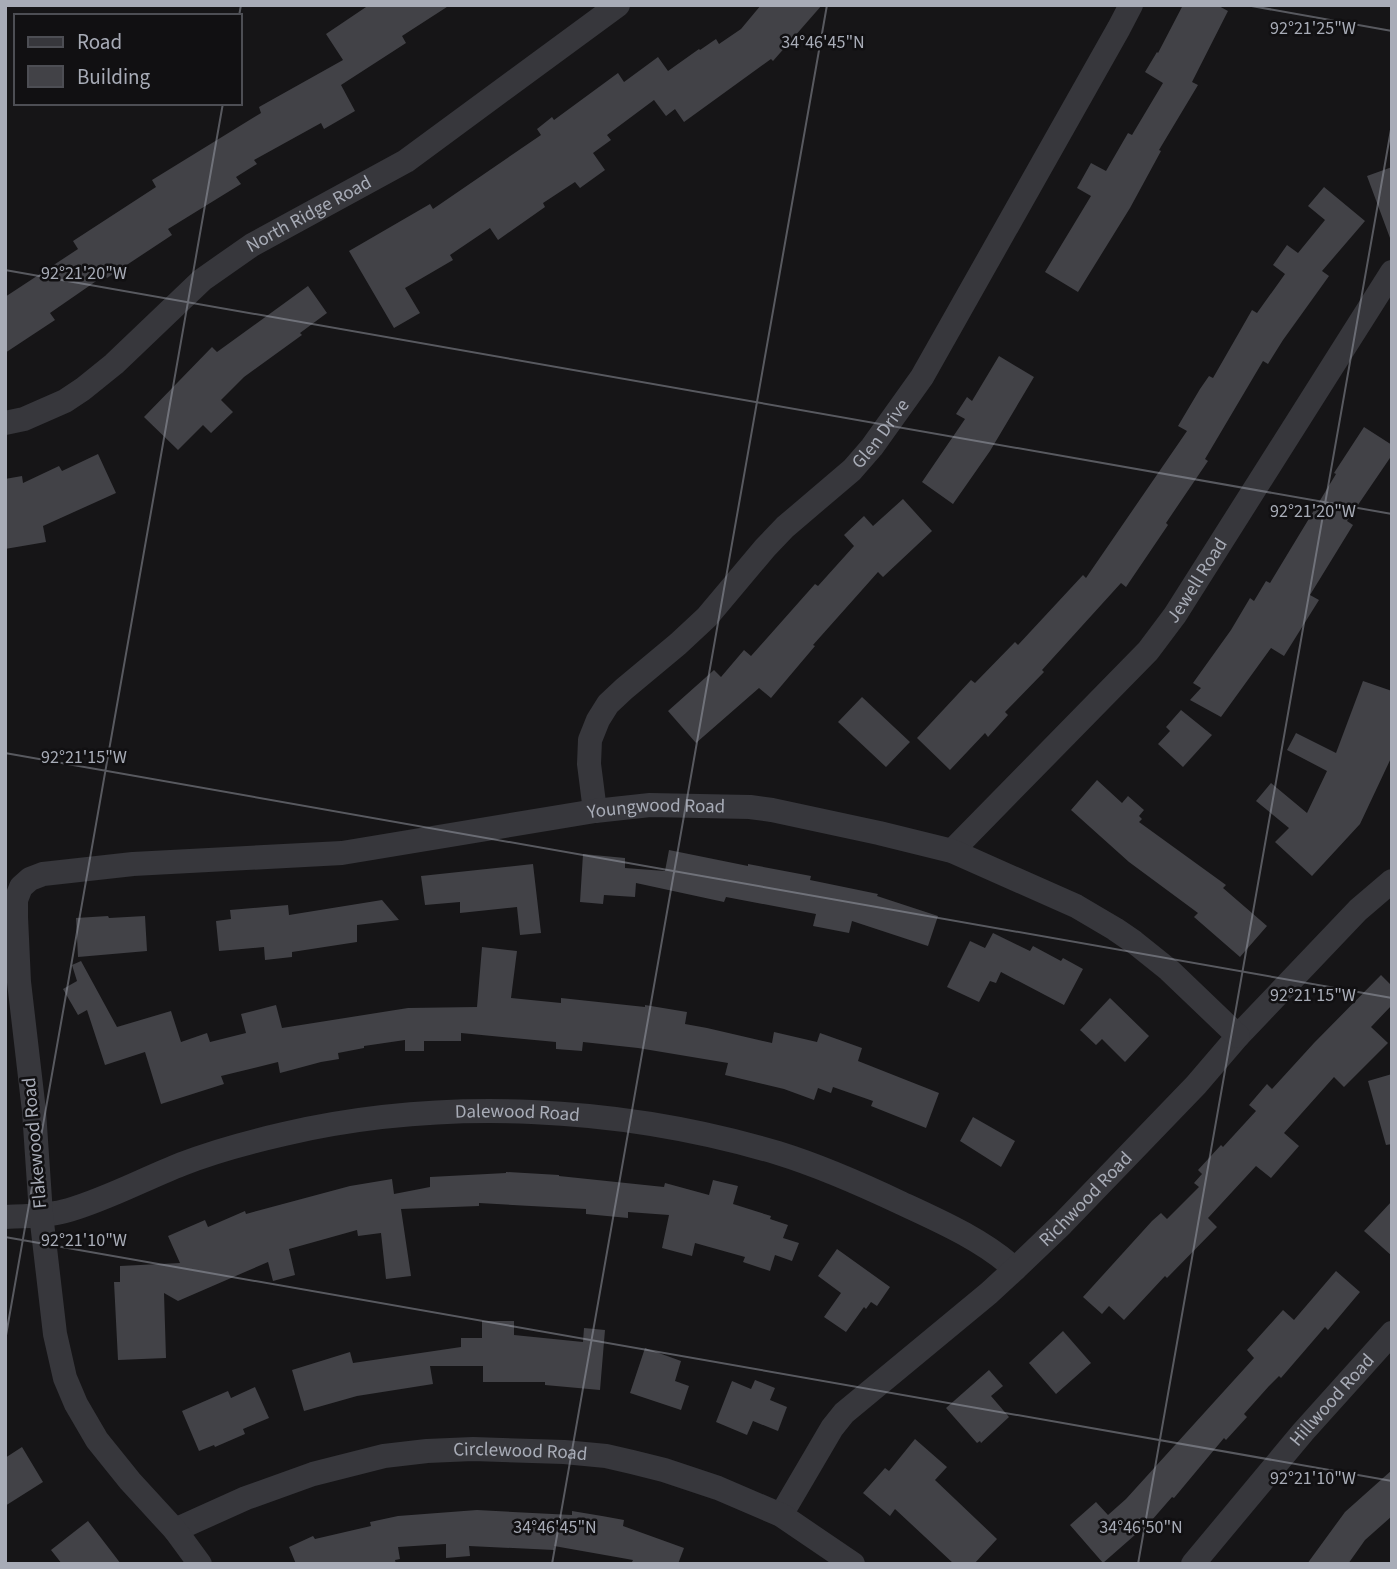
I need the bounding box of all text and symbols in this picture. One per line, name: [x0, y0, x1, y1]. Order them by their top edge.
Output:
legend: [14, 14, 242, 105]
text: 92°21'25"W: [1270, 16, 1356, 41]
text: Road: [77, 27, 122, 57]
text: 34°46'45"N: [781, 30, 865, 55]
text: Building: [77, 62, 151, 92]
street label: North Ridge Road: [241, 169, 376, 259]
text: 92°21'20"W: [41, 261, 127, 286]
street label: Glen Drive: [845, 393, 916, 475]
text: 92°21'20"W: [1270, 499, 1356, 524]
street label: Jewell Road: [1160, 533, 1234, 629]
text: 92°21'15"W: [41, 745, 127, 770]
street label: Youngwood Road: [584, 791, 725, 826]
text: 92°21'15"W: [1270, 983, 1356, 1008]
street label: Flakewood Road: [16, 1076, 54, 1210]
street label: Dalewood Road: [454, 1098, 581, 1129]
street label: Richwood Road: [1033, 1145, 1139, 1253]
text: 92°21'10"W: [41, 1228, 127, 1253]
street label: Hillwood Road: [1283, 1348, 1381, 1452]
street label: Circlewood Road: [453, 1435, 589, 1468]
text: 92°21'10"W: [1270, 1466, 1356, 1491]
text: 34°46'45"N: [513, 1515, 597, 1540]
text: 34°46'50"N: [1099, 1515, 1183, 1540]

